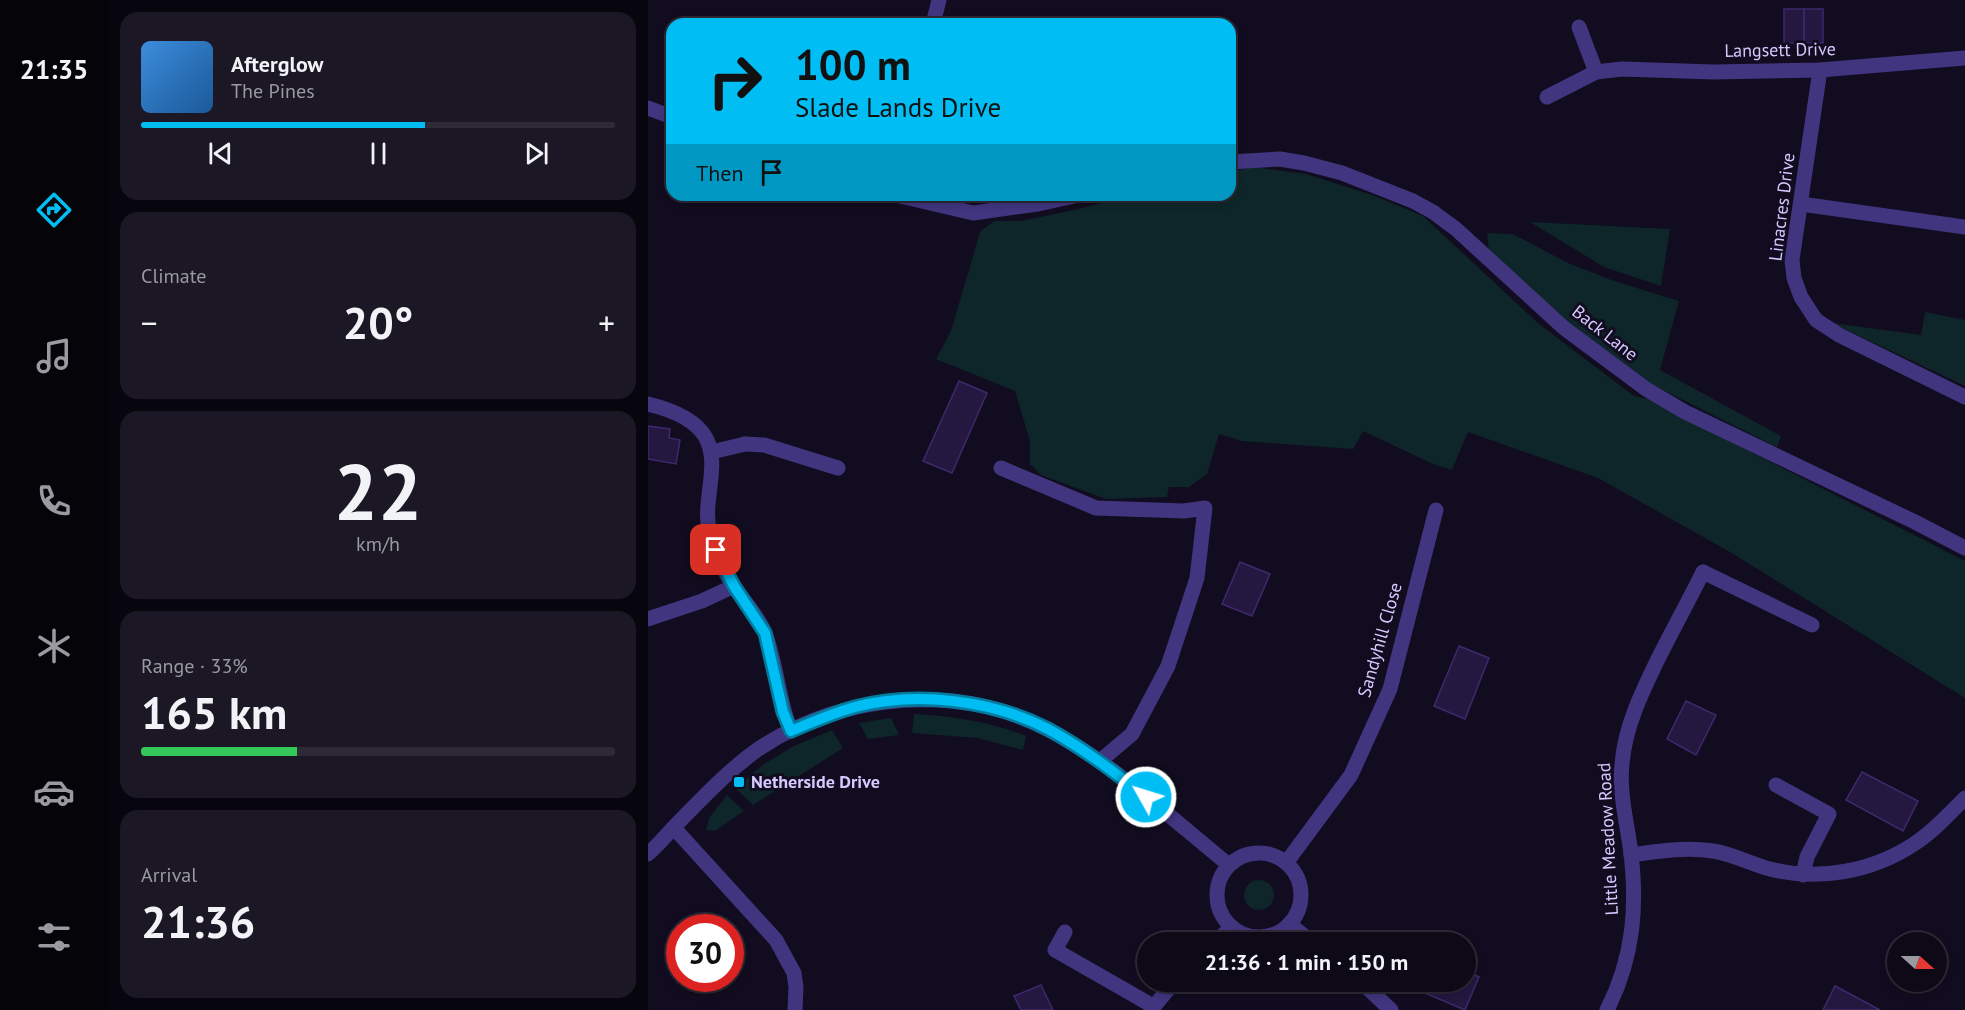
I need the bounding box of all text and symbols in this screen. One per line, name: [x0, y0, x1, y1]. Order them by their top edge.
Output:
text: 100 m: [795, 37, 911, 92]
street label: Langsett Drive: [1724, 37, 1836, 62]
icon: right: [696, 42, 774, 120]
text: Afterglow: [231, 50, 323, 78]
text: 21:35: [20, 52, 88, 86]
text: The Pines: [231, 78, 315, 104]
text: Slade Lands Drive: [795, 90, 1001, 124]
icon: previous: [204, 137, 237, 170]
icon: pause: [362, 137, 395, 170]
icon: next: [520, 137, 553, 170]
street label: Linacres Drive: [1763, 151, 1800, 262]
icon: arrive: [755, 156, 788, 189]
text: Then: [696, 159, 743, 187]
icon: directions: [33, 189, 75, 231]
text: Climate: [141, 263, 207, 289]
text: 20°: [343, 293, 413, 351]
street label: Back Lane: [1568, 300, 1643, 365]
text: −: [141, 301, 158, 344]
text: +: [598, 301, 615, 344]
icon: music: [33, 335, 75, 377]
text: 22: [334, 441, 422, 542]
icon: phone: [33, 480, 75, 522]
pin: [690, 524, 741, 575]
text: km/h: [356, 531, 400, 557]
icon: arrive: [699, 533, 732, 566]
street label: Sandyhill Close: [1352, 580, 1407, 700]
icon: climate: [33, 625, 75, 667]
text: Range · 33%: [141, 653, 248, 679]
text: 165 km: [141, 683, 287, 741]
street label: Little Meadow Road: [1592, 762, 1623, 916]
position arrow: [1114, 765, 1178, 829]
place label: Netherside Drive: [751, 770, 880, 793]
icon: car: [33, 771, 75, 813]
marker: Netherside Drive: [732, 775, 746, 789]
text: Arrival: [141, 862, 197, 888]
text: 21:36: [141, 892, 255, 950]
speed limit sign: 30: [666, 914, 744, 992]
icon: filters: [33, 916, 75, 958]
north arrow: [1887, 932, 1947, 992]
map controls: [1887, 932, 1947, 992]
text: 21:36 · 1 min · 150 m: [1205, 948, 1408, 976]

